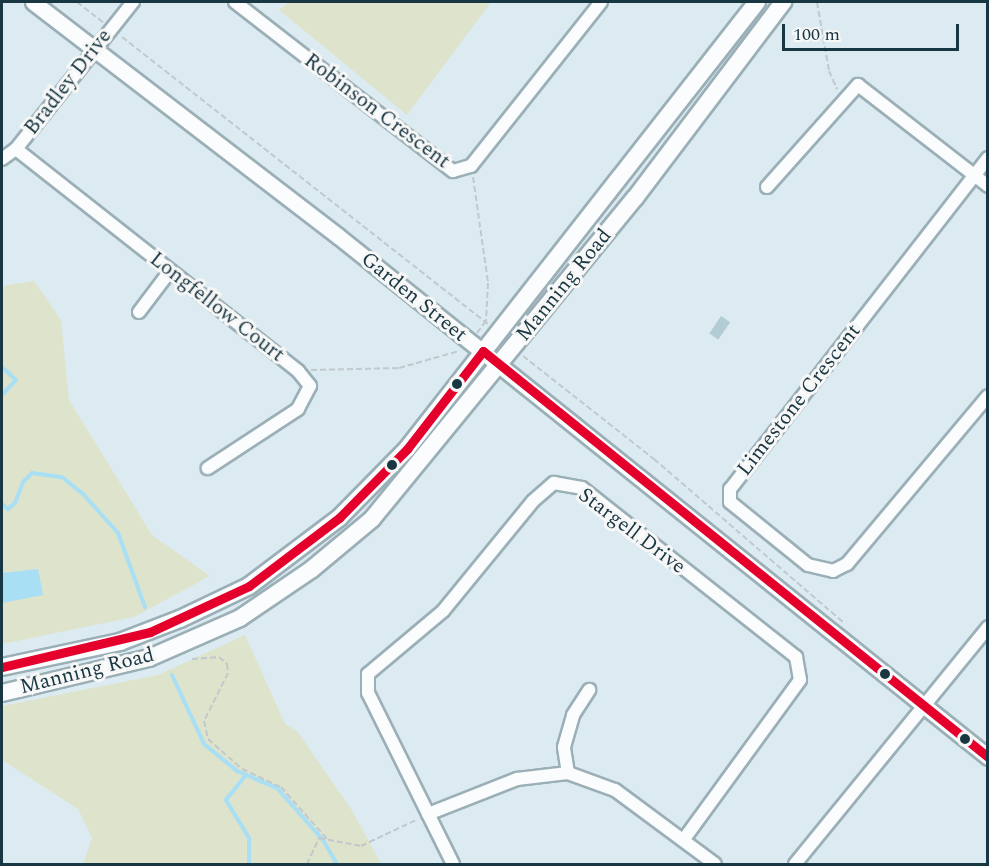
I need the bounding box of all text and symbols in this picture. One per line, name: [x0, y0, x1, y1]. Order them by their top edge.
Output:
scale bar: [785, 12, 962, 50]
text: 100 m: [793, 21, 840, 48]
street label: Bradley Drive: [19, 24, 117, 140]
street label: Robinson Crescent: [299, 48, 455, 174]
street label: Manning Road: [511, 224, 617, 346]
street label: Longfellow Court: [145, 247, 289, 367]
street label: Garden Street: [356, 247, 472, 347]
street label: Limestone Crescent: [732, 319, 866, 481]
unlabelled marker: [451, 378, 463, 390]
unlabelled marker: [386, 459, 398, 471]
street label: Stargell Drive: [573, 482, 691, 580]
street label: Manning Road: [17, 642, 157, 700]
unlabelled marker: [879, 668, 891, 680]
unlabelled marker: [959, 733, 971, 745]

